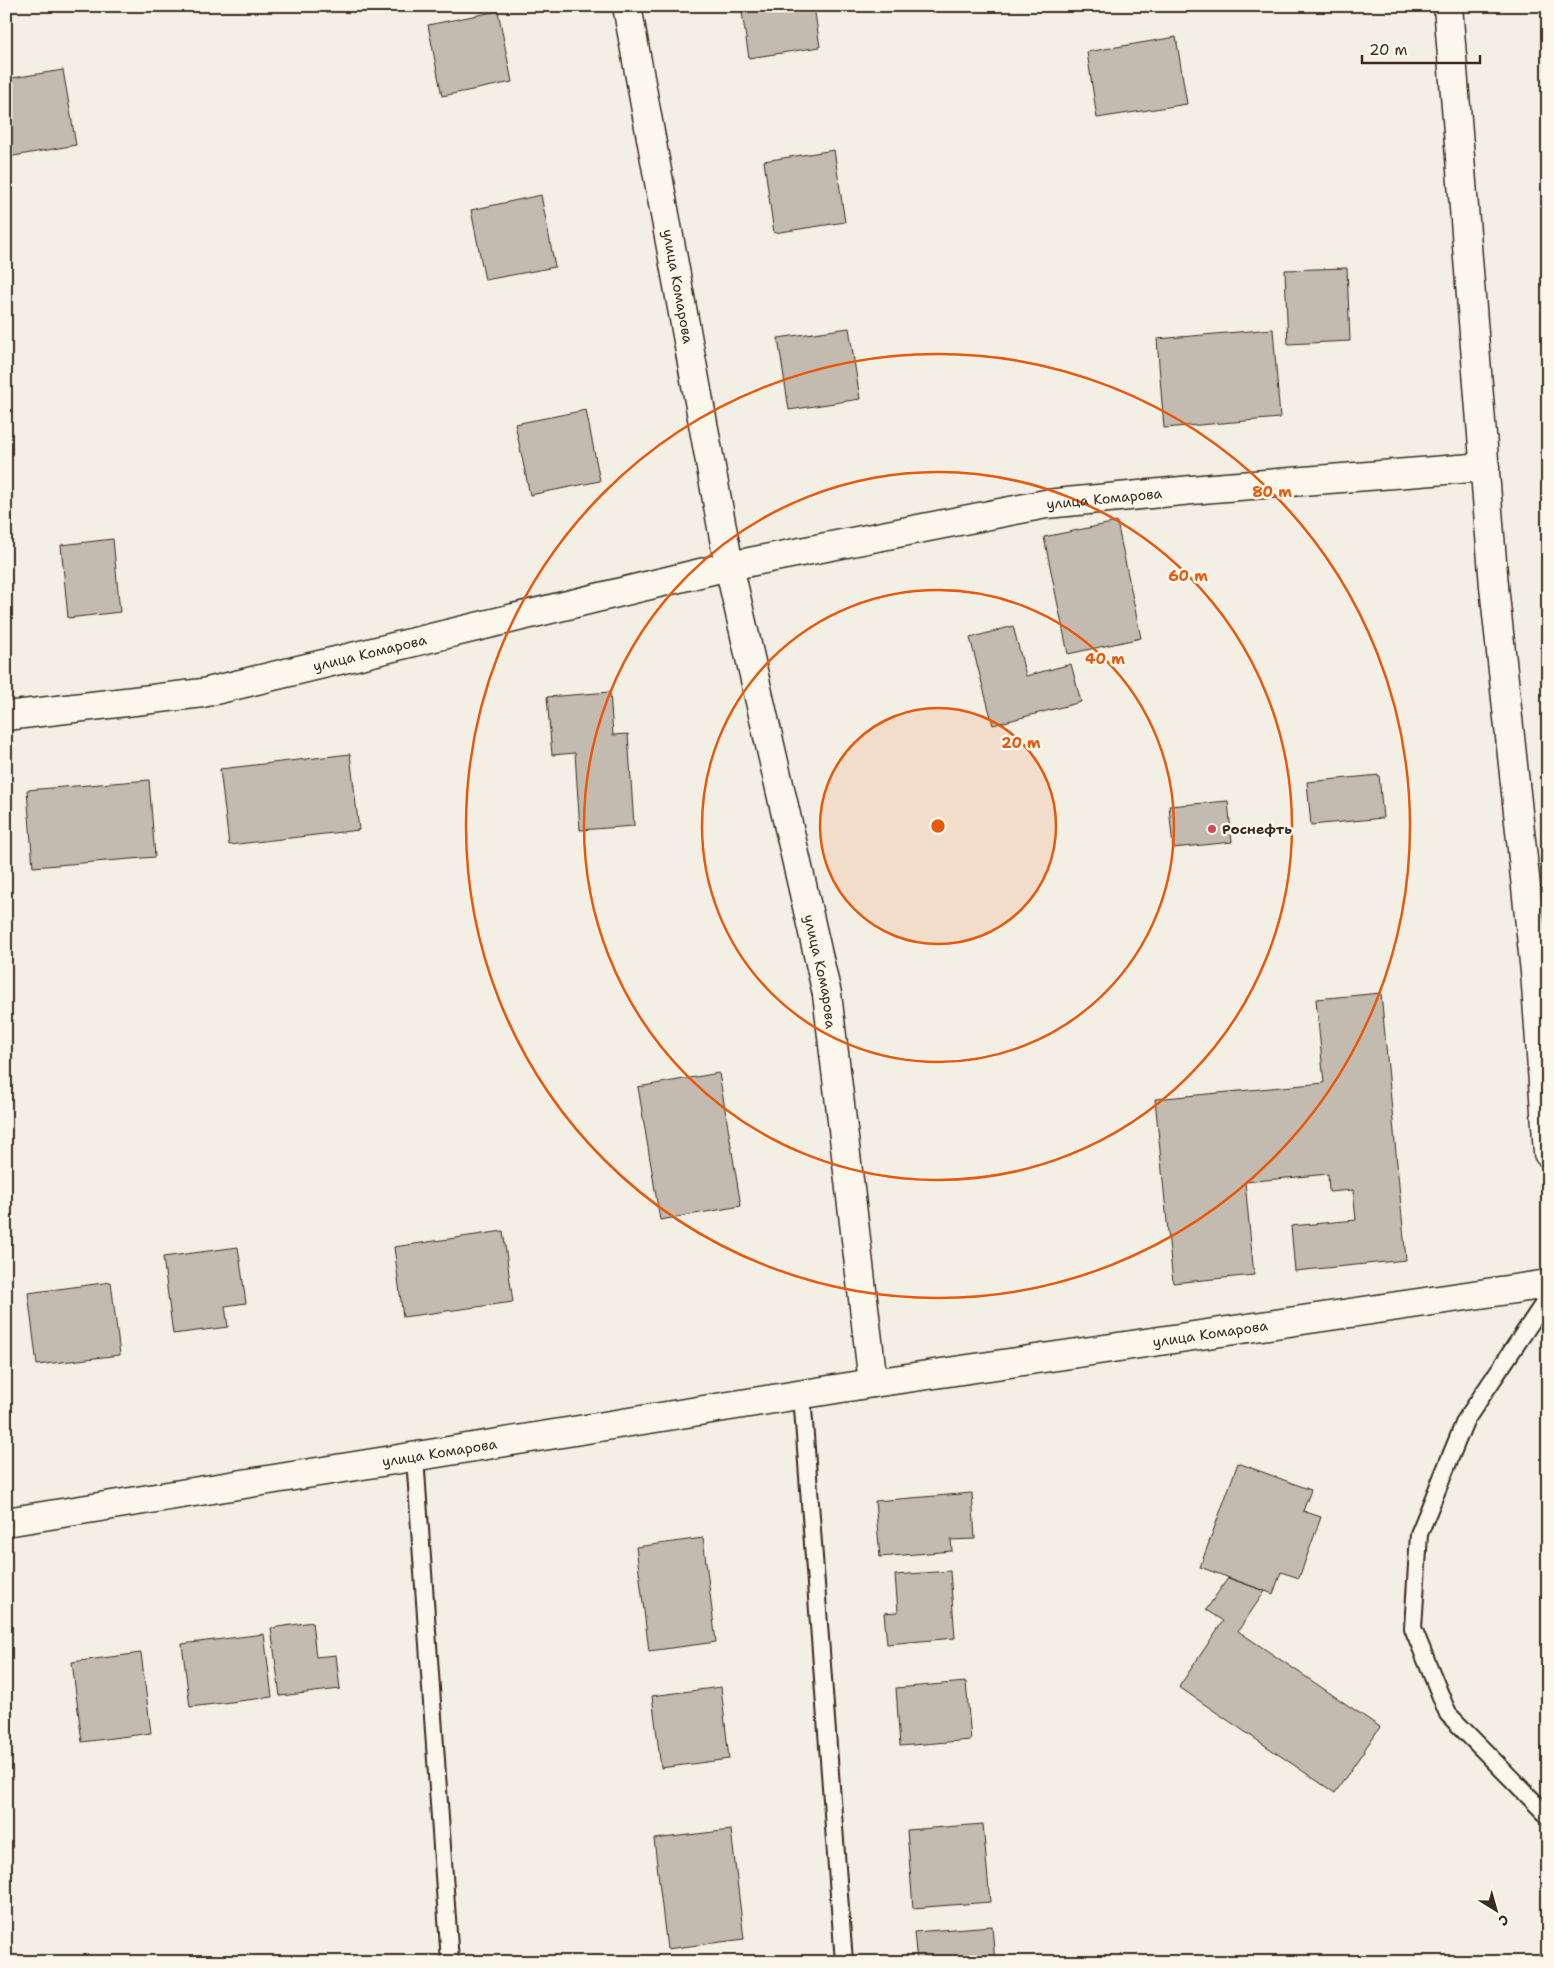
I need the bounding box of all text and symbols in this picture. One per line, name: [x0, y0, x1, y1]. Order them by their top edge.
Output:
scale bar: [1362, 32, 1479, 64]
text: 20 m: [1369, 40, 1408, 60]
street label: улица Комарова: [659, 228, 697, 345]
text: 80 m: [1252, 482, 1292, 502]
street label: улица Комарова: [1046, 484, 1163, 513]
text: 60 m: [1168, 566, 1208, 586]
street label: улица Комарова: [311, 630, 429, 675]
text: 40 m: [1085, 649, 1125, 669]
text: 20 m: [1001, 733, 1041, 753]
centre of rings: [929, 817, 947, 835]
place label: Роснефть: [1222, 820, 1292, 838]
marker: Роснефть: [1206, 823, 1218, 835]
street label: улица Комарова: [800, 913, 840, 1030]
street label: улица Комарова: [1152, 1316, 1269, 1351]
street label: улица Комарова: [381, 1434, 498, 1471]
north arrow: [1472, 1886, 1522, 1936]
text: С: [1495, 1911, 1513, 1930]

